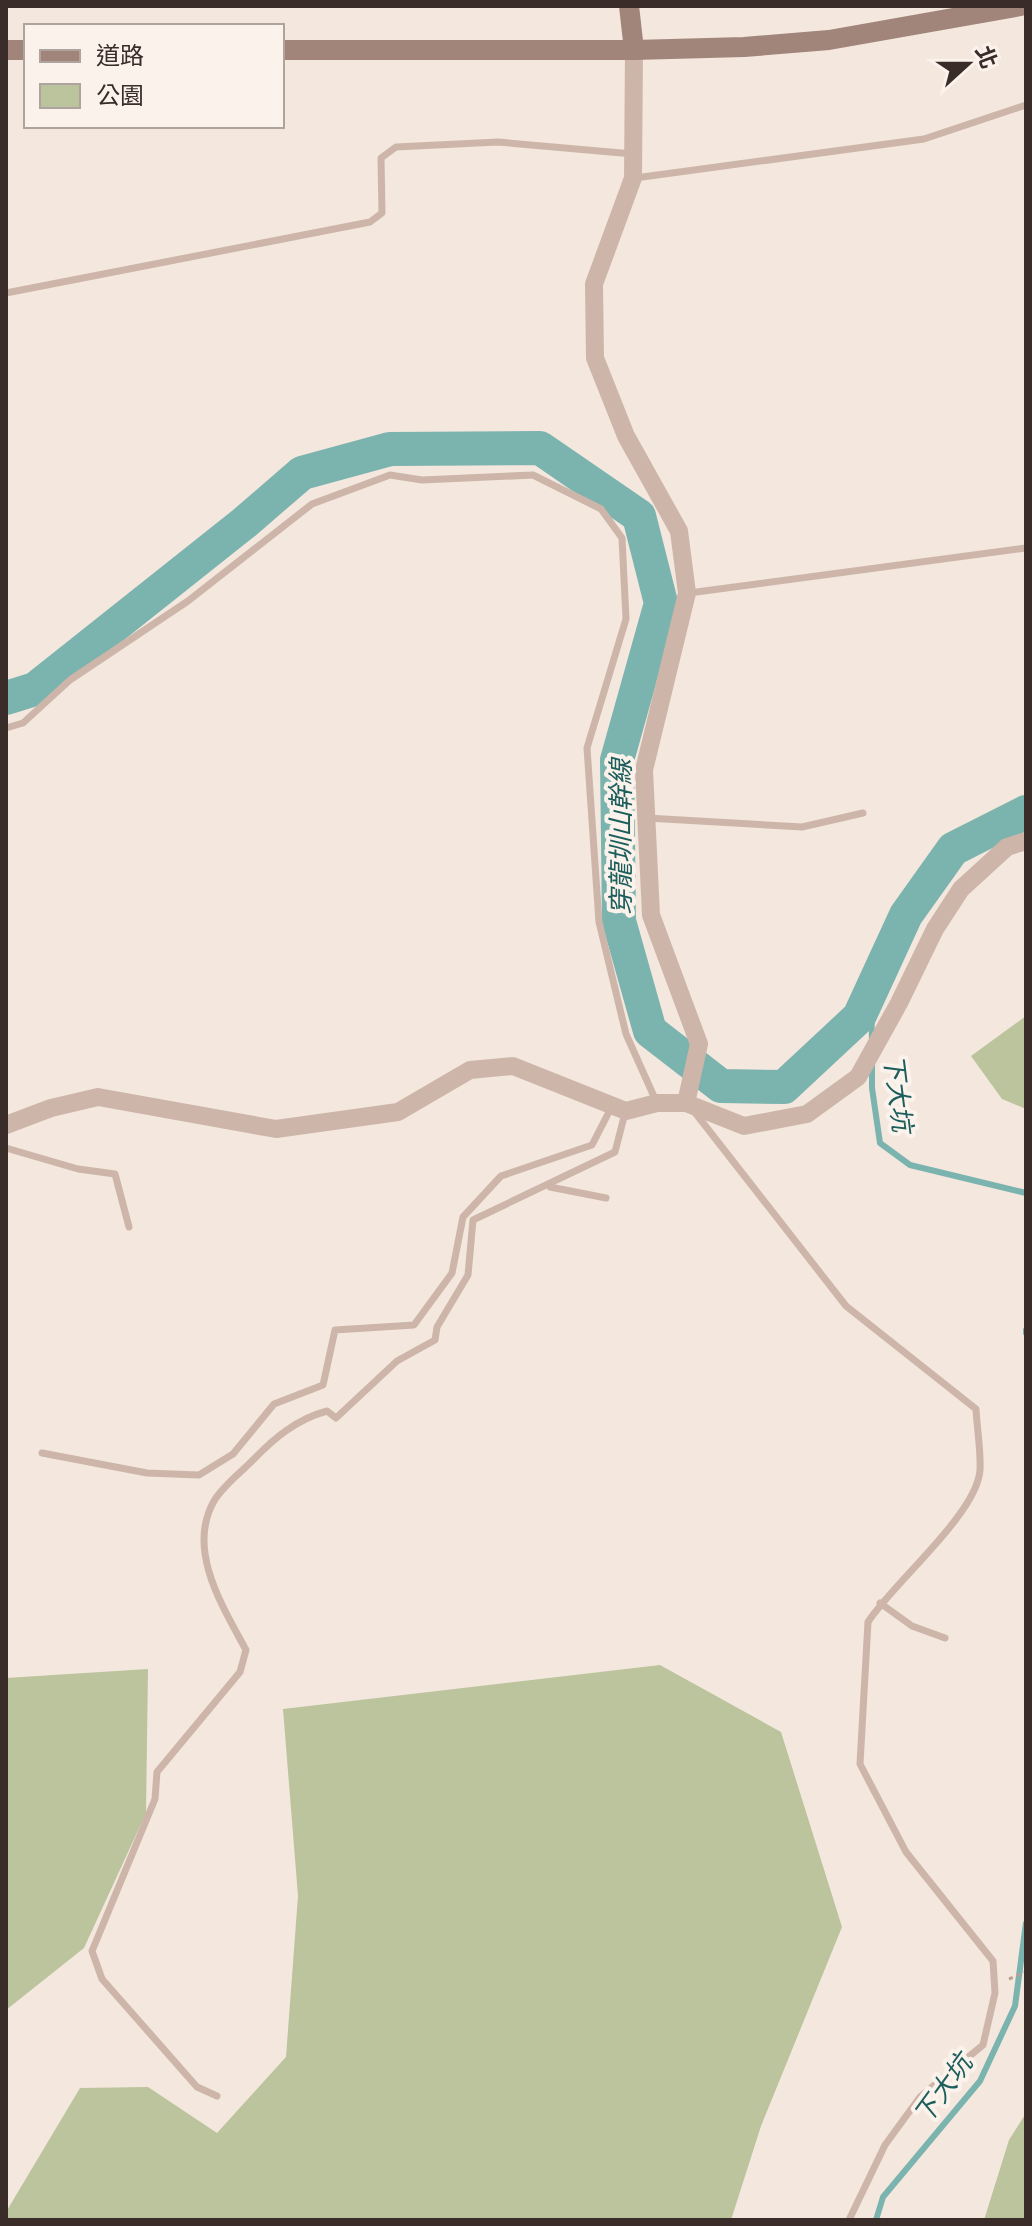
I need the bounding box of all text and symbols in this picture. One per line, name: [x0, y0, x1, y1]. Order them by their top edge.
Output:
legend: [24, 24, 284, 128]
north arrow: [928, 24, 1008, 104]
text: 道路: [96, 41, 144, 70]
text: 北: [971, 42, 1003, 72]
text: 公園: [96, 81, 144, 110]
water label: 穿龍圳山幹線: [605, 756, 636, 915]
water label: 下大坑: [878, 1052, 919, 1137]
water label: 下大坑: [907, 2045, 980, 2129]

